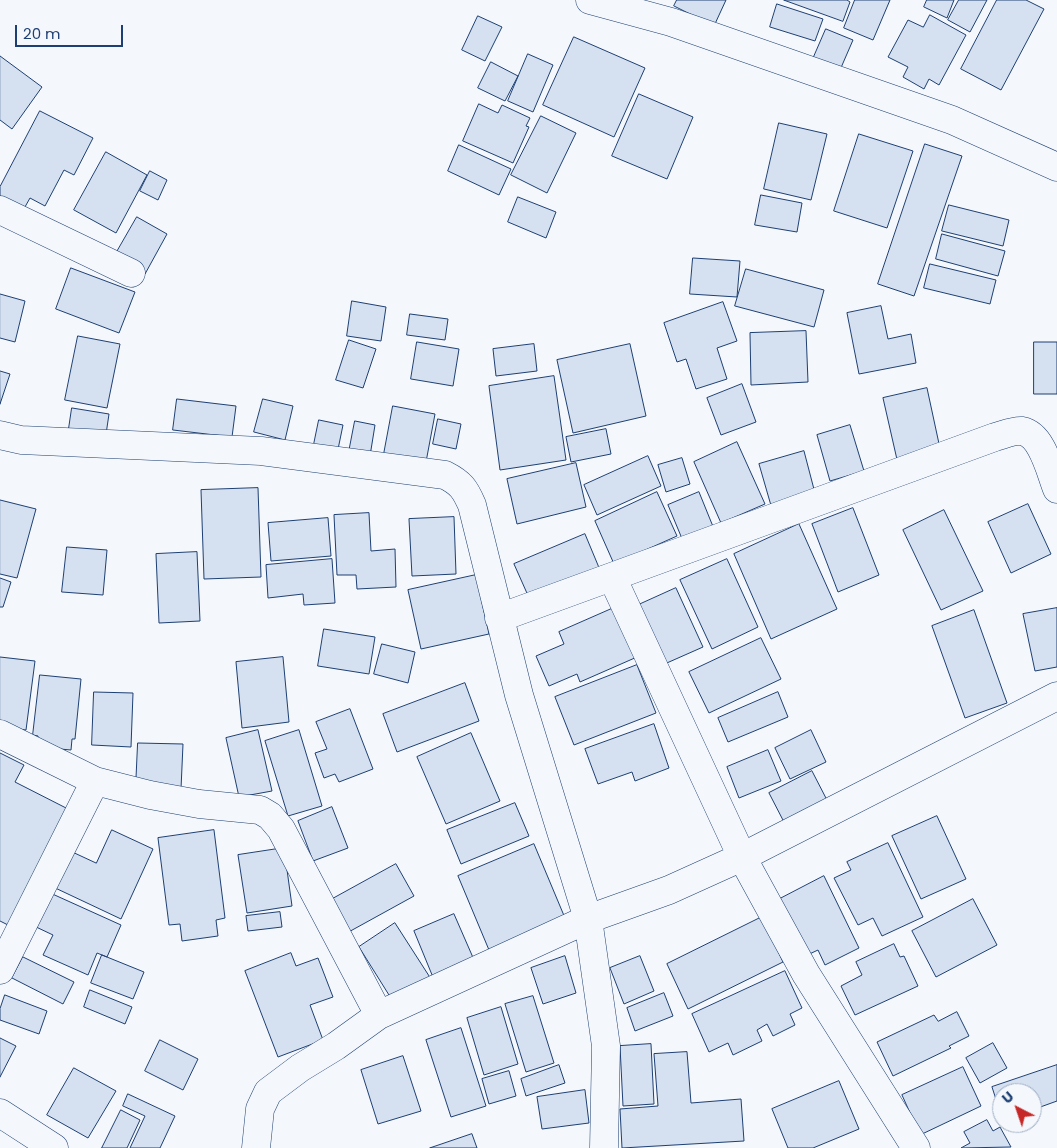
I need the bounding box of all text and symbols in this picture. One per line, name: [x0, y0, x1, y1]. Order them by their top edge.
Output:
scale bar: [18, 15, 125, 47]
text: 20 m: [23, 23, 61, 44]
north arrow: [992, 1083, 1042, 1133]
text: U: [998, 1087, 1018, 1108]

